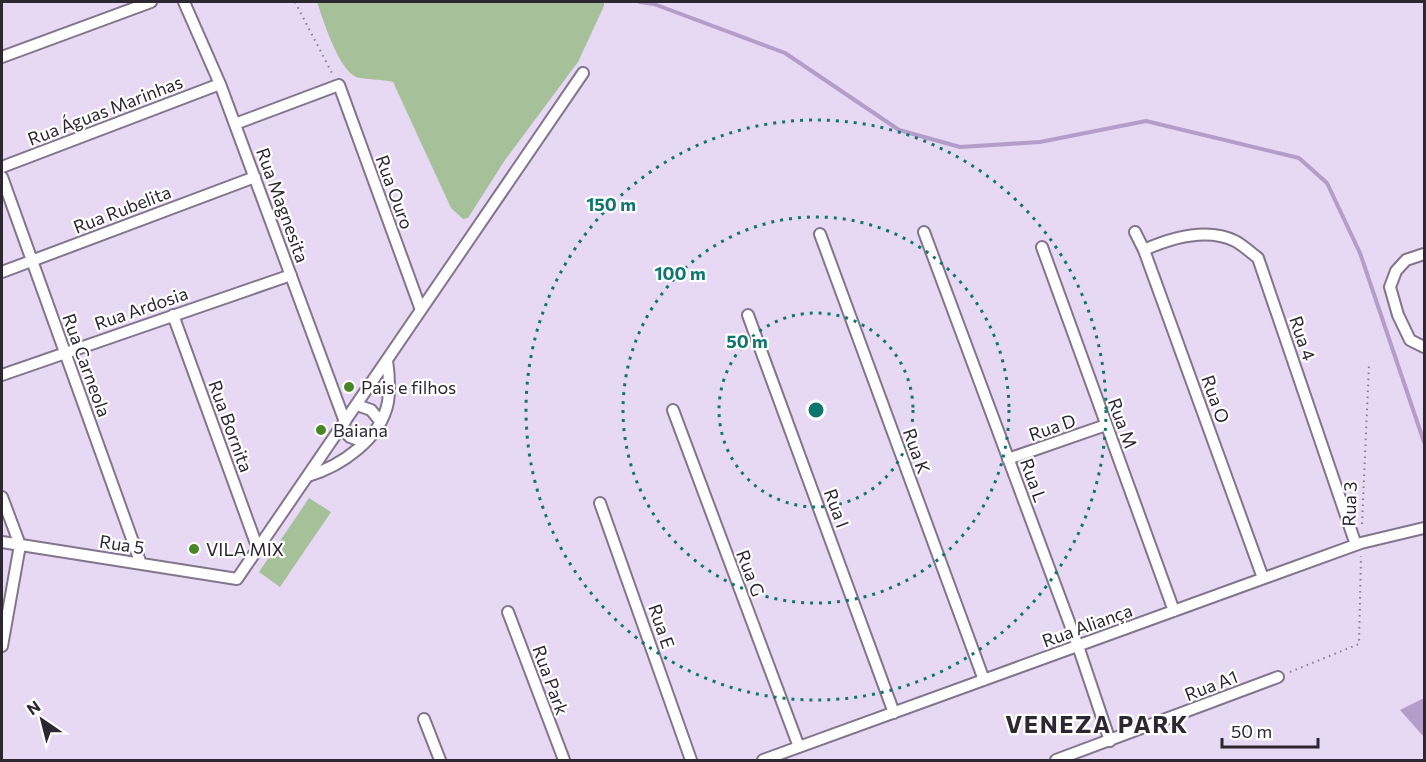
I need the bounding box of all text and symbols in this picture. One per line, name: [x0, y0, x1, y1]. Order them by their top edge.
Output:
street label: Rua Águas Marinhas: [24, 70, 186, 150]
street label: Rua Magnesita: [252, 145, 314, 265]
street label: Rua Ouro: [371, 152, 419, 232]
street label: Rua Rubelita: [70, 180, 174, 238]
text: 150 m: [586, 193, 636, 215]
text: 100 m: [654, 262, 706, 284]
street label: Rua Ardosia: [91, 282, 191, 334]
street label: Rua Carneola: [58, 310, 116, 420]
street label: Rua 4: [1285, 313, 1321, 363]
text: 50 m: [726, 330, 768, 352]
street label: Rua O: [1197, 372, 1235, 426]
place label: Pais e filhos: [361, 376, 456, 398]
street label: Rua Bornita: [204, 377, 258, 475]
marker: Pais e filhos: [342, 380, 356, 394]
street label: Rua M: [1104, 395, 1142, 451]
centre of rings: [806, 400, 826, 420]
street label: Rua D: [1026, 409, 1078, 445]
place label: Baiana: [333, 419, 388, 441]
marker: Baiana: [314, 423, 328, 437]
street label: Rua K: [899, 425, 935, 477]
street label: Rua L: [1016, 455, 1052, 505]
street label: Rua 3: [1337, 481, 1361, 527]
street label: Rua I: [820, 485, 854, 531]
street label: Rua 5: [98, 530, 146, 558]
place label: VILA MIX: [206, 538, 284, 560]
marker: VILA MIX: [187, 542, 201, 556]
street label: Rua G: [732, 547, 770, 599]
street label: Rua Aliança: [1039, 598, 1135, 652]
street label: Rua E: [644, 601, 680, 651]
street label: Rua Park: [528, 642, 574, 718]
street label: Rua A1: [1181, 665, 1241, 705]
north arrow: [12, 690, 72, 750]
text: N: [23, 696, 43, 719]
district label: VENEZA PARK: [1005, 709, 1189, 738]
scale bar: [1222, 711, 1318, 749]
text: 50 m: [1231, 720, 1272, 742]

